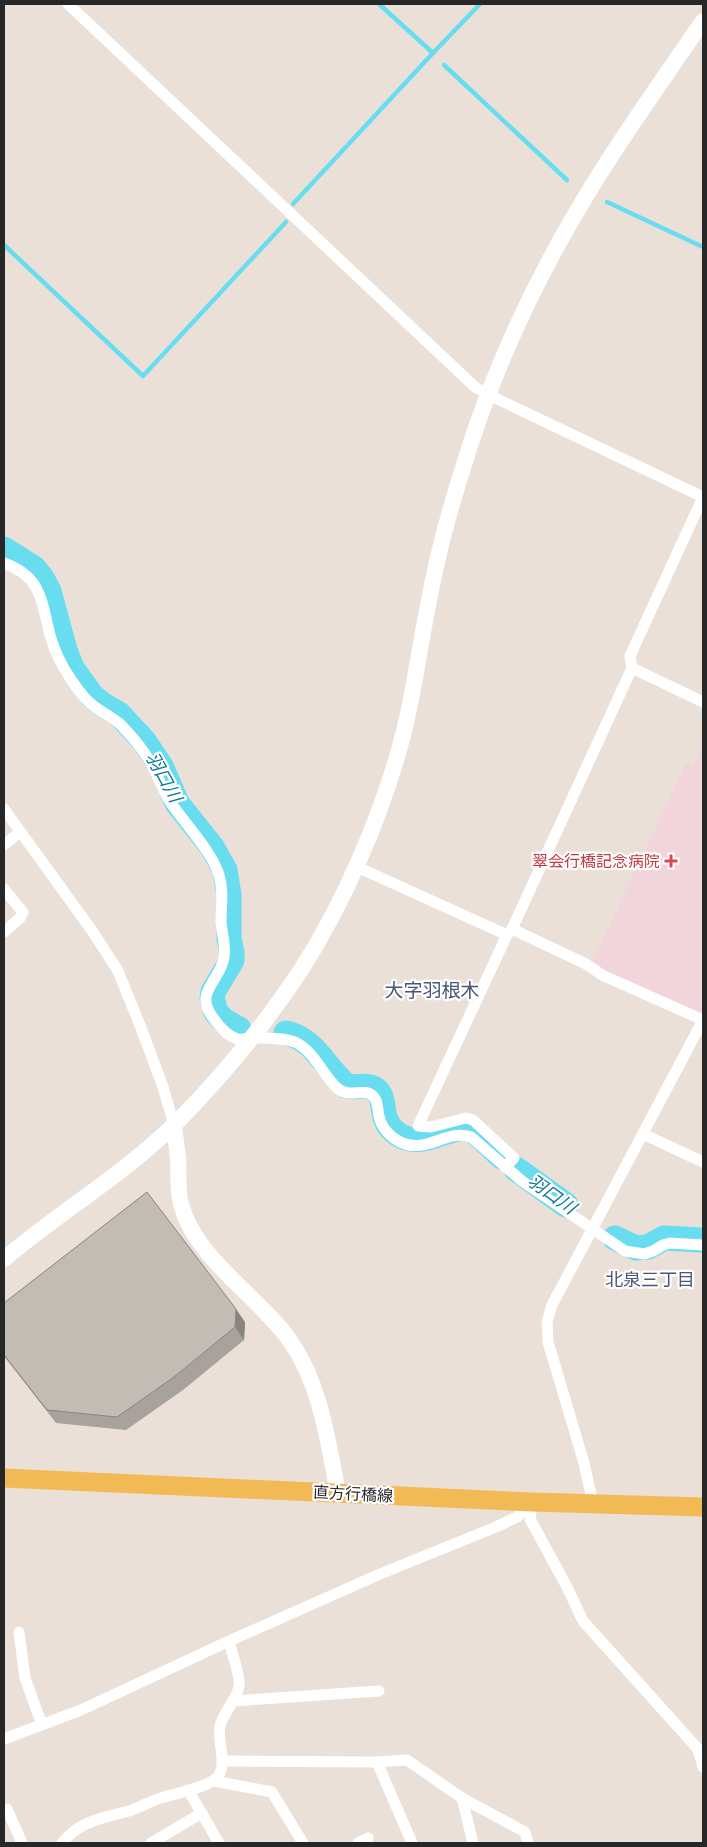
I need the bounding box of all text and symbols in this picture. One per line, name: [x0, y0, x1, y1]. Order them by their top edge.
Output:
water label: 羽口川: [142, 748, 187, 807]
place label: 翠会行橋記念病院: [532, 852, 660, 871]
marker: 翠会行橋記念病院: [664, 854, 678, 868]
district label: 大字羽根木: [384, 979, 480, 1001]
water label: 羽口川: [524, 1170, 582, 1219]
district label: 北泉三丁目: [605, 1269, 695, 1290]
street label: 直方行橋線: [313, 1482, 393, 1506]

